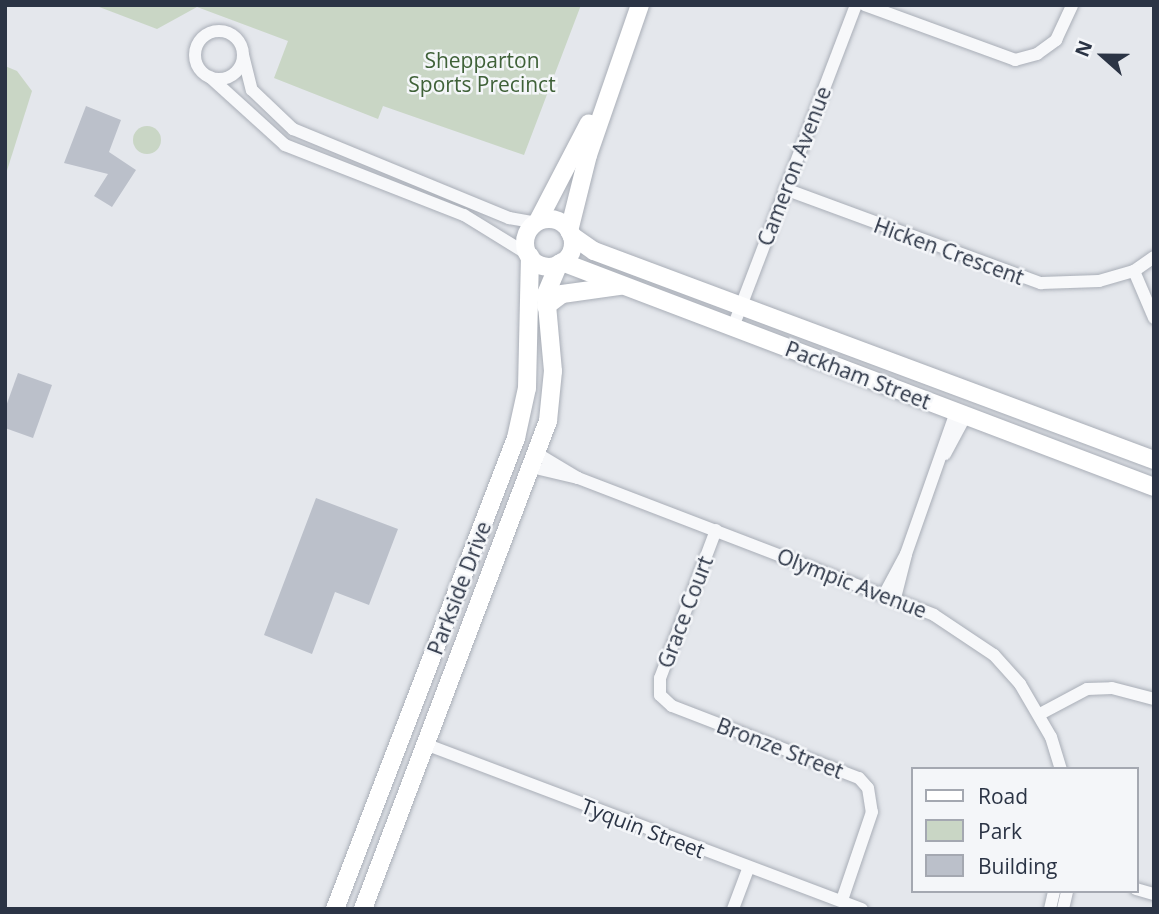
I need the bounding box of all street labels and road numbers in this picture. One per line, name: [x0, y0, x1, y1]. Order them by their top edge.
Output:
street label: Cameron Avenue: [752, 83, 836, 249]
street label: Hicken Crescent: [871, 212, 1027, 290]
street label: Packham Street: [782, 336, 934, 414]
street label: Parkside Drive: [422, 518, 496, 658]
street label: Olympic Avenue: [774, 543, 930, 623]
street label: Grace Court: [652, 553, 718, 671]
street label: Bronze Street: [713, 712, 847, 784]
street label: Tyquin Street: [578, 793, 708, 863]

